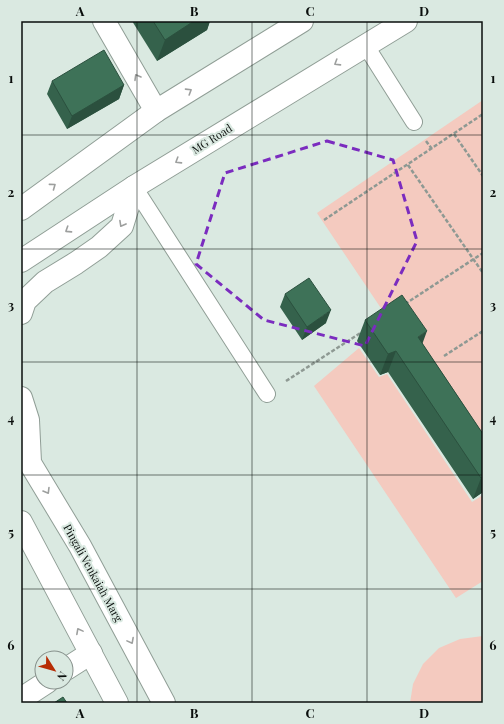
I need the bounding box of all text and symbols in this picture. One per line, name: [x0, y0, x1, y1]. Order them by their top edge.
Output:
text: A: [75, 2, 85, 19]
text: B: [190, 2, 199, 19]
text: C: [305, 2, 315, 19]
text: D: [419, 2, 429, 19]
one-way arrow: [334, 59, 341, 66]
text: 1: [9, 69, 14, 86]
text: 1: [491, 69, 496, 86]
one-way arrow: [134, 74, 142, 81]
one-way arrow: [185, 88, 192, 95]
street label: MG Road: [189, 120, 235, 157]
one-way arrow: [175, 156, 182, 163]
text: 2: [8, 183, 15, 200]
text: 2: [490, 183, 497, 200]
one-way arrow: [48, 184, 55, 191]
one-way arrow: [119, 220, 126, 227]
one-way arrow: [65, 225, 72, 233]
text: 3: [8, 296, 14, 313]
text: 3: [490, 296, 496, 313]
text: 4: [8, 409, 15, 426]
text: 4: [490, 409, 497, 426]
one-way arrow: [42, 487, 49, 494]
street label: Pingali Venkaiah Marg: [60, 521, 127, 624]
text: 5: [8, 523, 14, 540]
text: 5: [490, 523, 496, 540]
one-way arrow: [76, 628, 84, 636]
text: 6: [7, 636, 15, 653]
text: 6: [489, 636, 497, 653]
one-way arrow: [126, 637, 133, 644]
north arrow: [34, 650, 74, 690]
text: N: [54, 669, 71, 684]
text: A: [75, 704, 85, 721]
text: B: [190, 704, 199, 721]
text: C: [305, 704, 315, 721]
text: D: [419, 704, 429, 721]

